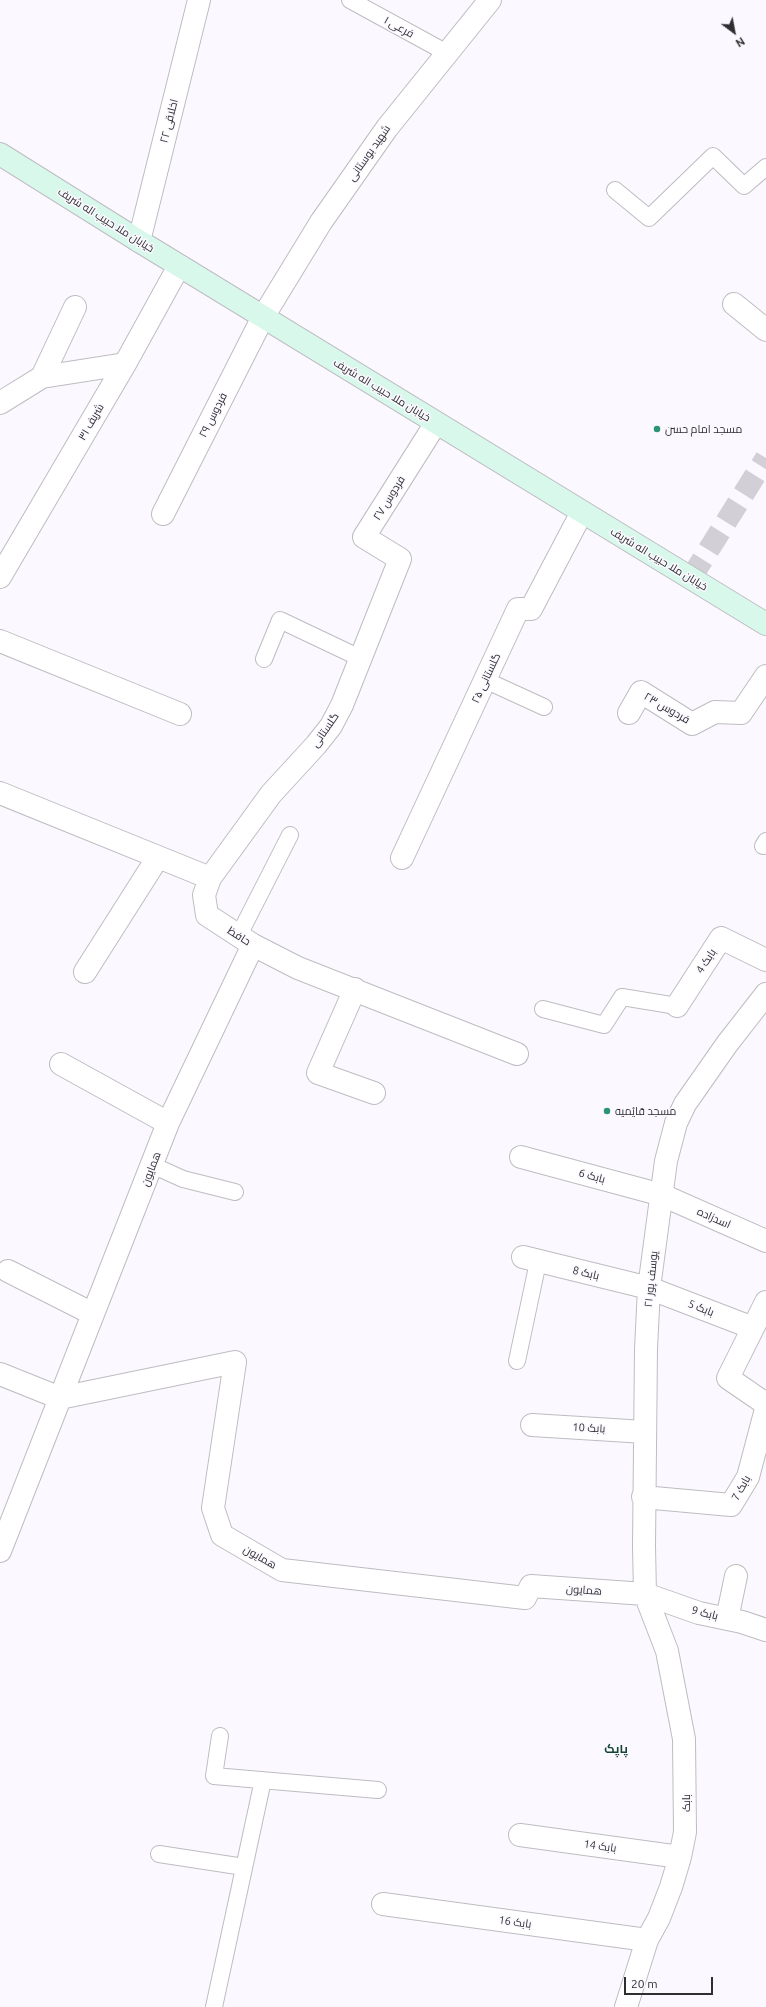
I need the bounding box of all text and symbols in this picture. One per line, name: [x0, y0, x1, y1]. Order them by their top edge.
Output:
north arrow: [714, 12, 754, 52]
street label: فرعی ۱: [382, 13, 416, 41]
text: N: [734, 35, 747, 49]
street label: اخلاقی ۲۲: [157, 98, 181, 144]
street label: شهید بوستانی: [345, 122, 393, 184]
street label: خیابان ملا حبیب اله شریف: [55, 185, 157, 255]
street label: خیابان ملا حبیب اله شریف: [331, 356, 433, 424]
street label: فردوس ۲۹: [196, 390, 230, 440]
street label: شریف ۳۱: [75, 401, 107, 443]
place label: مسجد امام حسن: [665, 422, 742, 436]
marker: مسجد امام حسن: [652, 424, 662, 434]
street label: فردوس ۲۷: [370, 473, 408, 523]
street label: خیابان ملا حبیب اله شریف: [608, 525, 710, 593]
street label: گلستانی ۲۵: [469, 651, 503, 705]
street label: فردوس ۲۳: [642, 690, 692, 726]
street label: گلستانی: [308, 710, 342, 750]
street label: حافظ: [225, 924, 253, 948]
street label: بابک 4: [693, 946, 719, 976]
place label: مسجد قایٔمیه: [615, 1104, 676, 1118]
marker: مسجد قایٔمیه: [602, 1106, 612, 1116]
street label: همایون: [138, 1150, 164, 1188]
street label: بابک 6: [577, 1166, 607, 1186]
street label: اسدزاده: [695, 1205, 733, 1231]
street label: یوسف پور ۲۱: [641, 1250, 661, 1308]
street label: بابک 8: [571, 1264, 601, 1282]
street label: بابک 5: [686, 1297, 716, 1319]
street label: بابک 10: [572, 1421, 606, 1435]
street label: بابک 7: [729, 1473, 753, 1503]
street label: همایون: [241, 1542, 279, 1572]
street label: همایون: [566, 1582, 602, 1598]
street label: بابک 9: [690, 1603, 720, 1623]
district label: پاپک: [604, 1742, 628, 1756]
street label: بابک: [679, 1794, 693, 1812]
street label: بابک 14: [583, 1837, 617, 1855]
street label: بابک 16: [498, 1913, 532, 1931]
scale bar: [626, 1969, 715, 1995]
text: 20 m: [631, 1977, 658, 1990]

